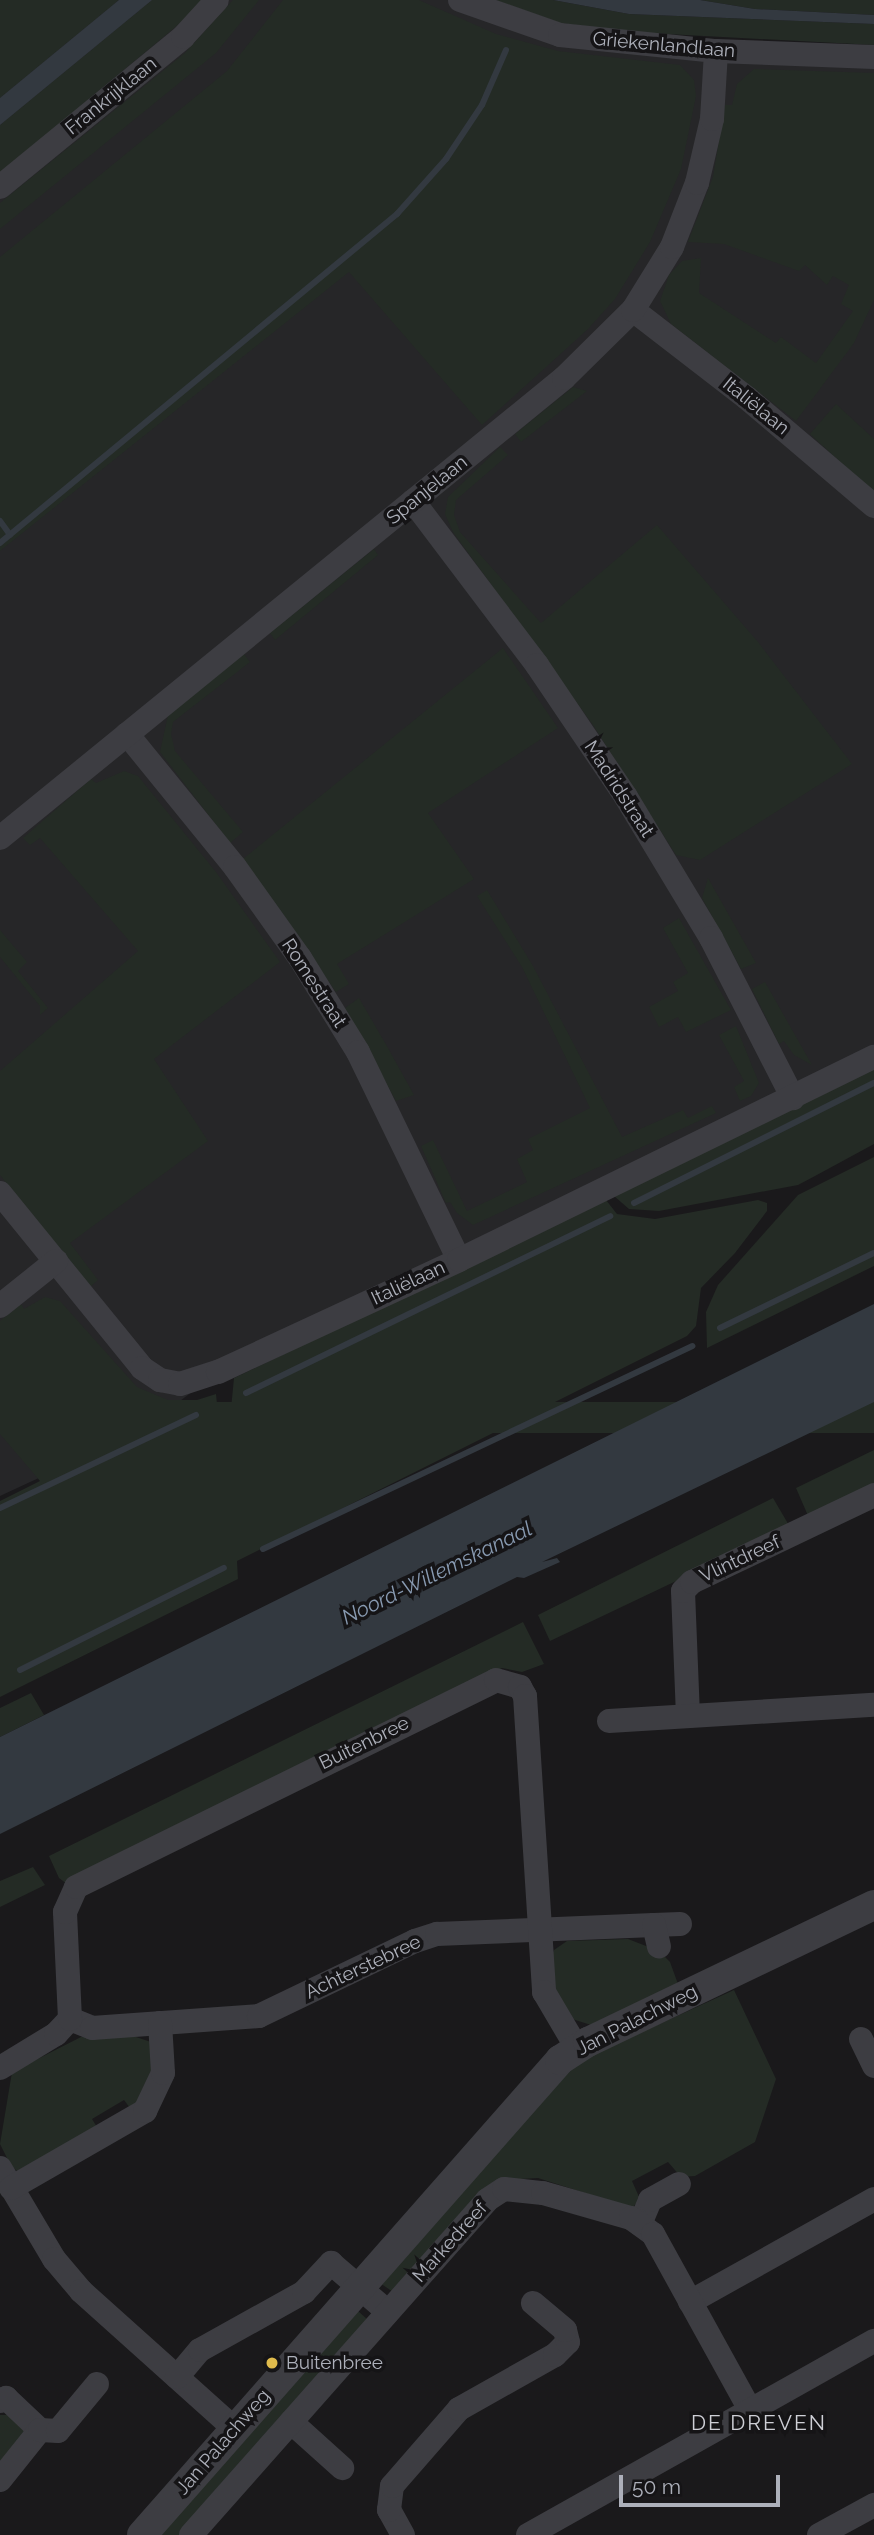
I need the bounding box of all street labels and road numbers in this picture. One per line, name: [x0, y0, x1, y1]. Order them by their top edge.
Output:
street label: Griekenlandlaan: [592, 27, 736, 63]
street label: Frankrijklaan: [61, 52, 161, 140]
street label: Italiëlaan: [718, 372, 794, 440]
street label: Spanjelaan: [382, 451, 472, 529]
street label: Madridstraat: [579, 736, 659, 842]
street label: Romestraat: [277, 934, 351, 1032]
street label: Italiëlaan: [367, 1256, 449, 1310]
street label: Vlintdreef: [696, 1530, 784, 1588]
street label: Buitenbree: [315, 1712, 413, 1774]
street label: Achterstebree: [302, 1930, 424, 2004]
street label: Jan Palachweg: [573, 1980, 701, 2060]
street label: Markedreef: [408, 2197, 492, 2287]
street label: Jan Palachweg: [171, 2385, 275, 2499]

